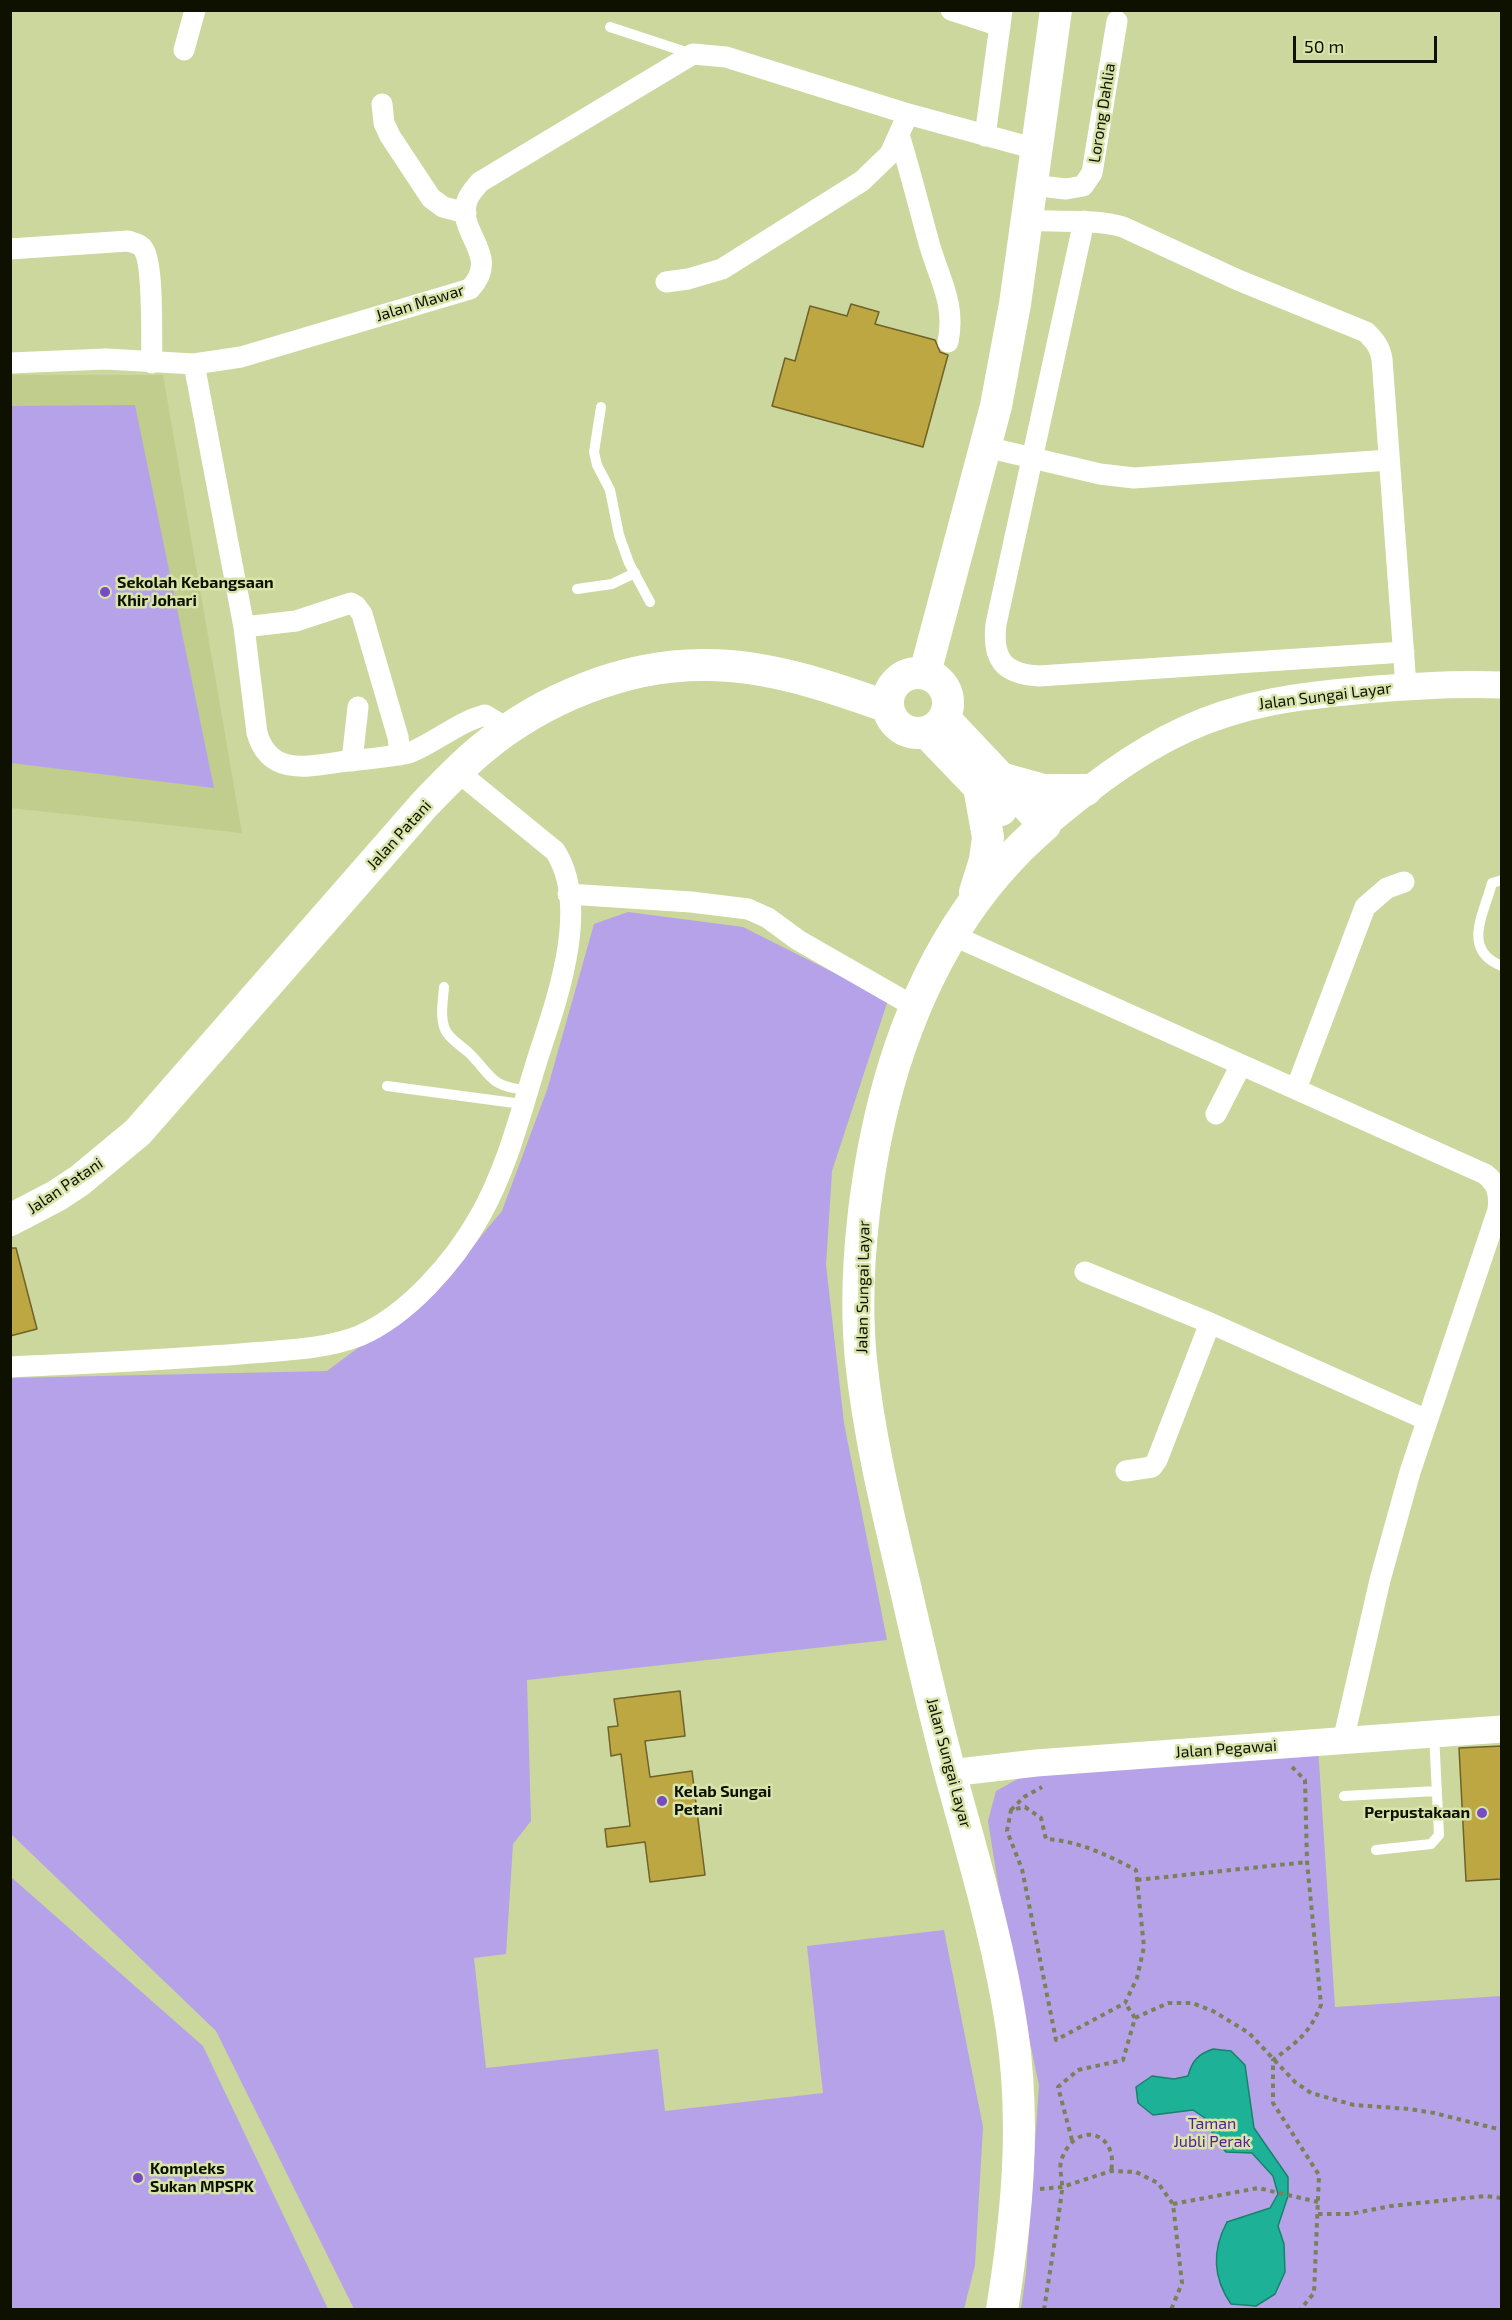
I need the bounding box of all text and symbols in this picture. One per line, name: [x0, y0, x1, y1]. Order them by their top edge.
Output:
scale bar: [1296, 24, 1440, 62]
text: 50 m: [1304, 35, 1344, 57]
street label: Lorong Dahlia: [1085, 62, 1119, 164]
street label: Jalan Mawar: [373, 280, 467, 326]
place label: Sekolah Kebangsaan Khir Johari: [117, 573, 274, 611]
marker: Sekolah Kebangsaan Khir Johari: [98, 585, 112, 599]
street label: Jalan Sungai Layar: [1257, 678, 1393, 714]
street label: Jalan Patani: [363, 796, 435, 874]
street label: Jalan Patani: [24, 1154, 106, 1218]
street label: Jalan Sungai Layar: [852, 1220, 874, 1354]
street label: Jalan Sungai Layar: [922, 1696, 976, 1830]
street label: Jalan Pegawai: [1174, 1736, 1278, 1762]
place label: Kelab Sungai Petani: [674, 1782, 771, 1820]
marker: Kelab Sungai Petani: [655, 1794, 669, 1808]
place label: Perpustakaan: [1364, 1803, 1470, 1823]
marker: Perpustakaan: [1475, 1806, 1489, 1820]
park label: Taman Jubli Perak: [1173, 2114, 1251, 2152]
place label: Kompleks Sukan MPSPK: [150, 2159, 254, 2197]
marker: Kompleks Sukan MPSPK: [131, 2171, 145, 2185]

